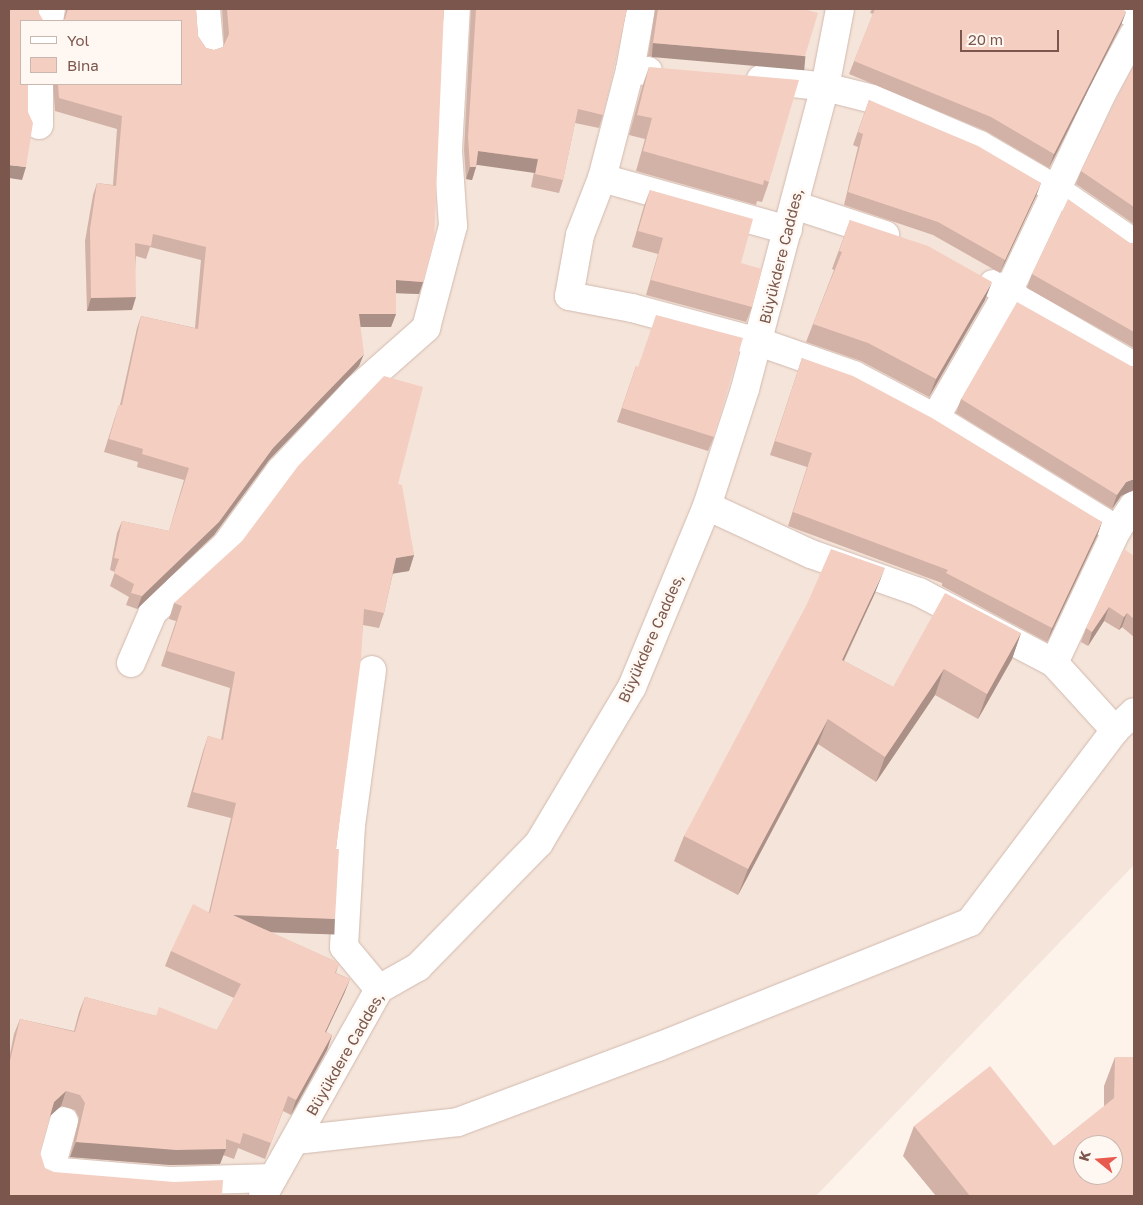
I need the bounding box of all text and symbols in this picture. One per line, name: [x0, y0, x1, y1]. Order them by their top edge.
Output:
legend: [20, 20, 182, 85]
scale bar: [963, 20, 1062, 52]
text: 20 m: [968, 30, 1003, 48]
text: Yol: [67, 31, 89, 49]
text: Bina: [67, 56, 99, 74]
street label: Büyükdere Caddes,: [755, 186, 807, 326]
street label: Büyükdere Caddes,: [614, 571, 688, 705]
street label: Büyükdere Caddes,: [302, 989, 388, 1119]
north arrow: [1073, 1135, 1123, 1185]
text: K: [1075, 1148, 1094, 1163]

